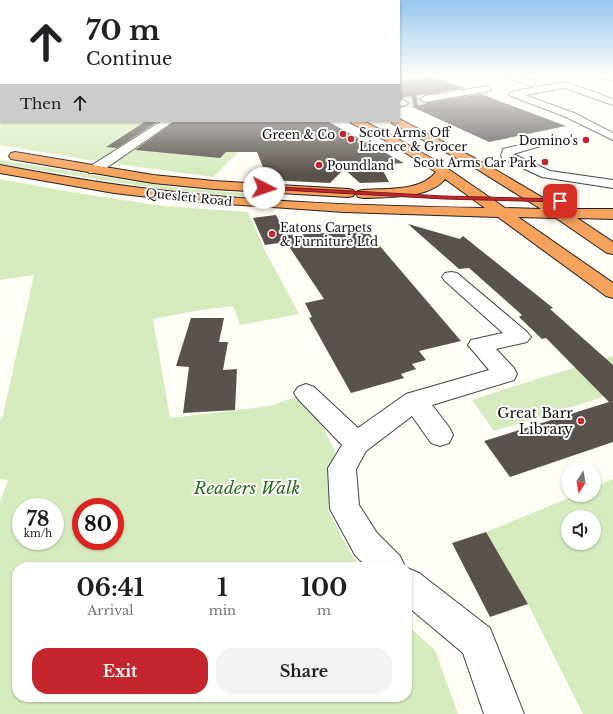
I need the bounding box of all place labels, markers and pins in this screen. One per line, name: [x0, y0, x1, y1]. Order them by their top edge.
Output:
place label: Scott Arms Off Licence & Grocer: [359, 125, 467, 154]
place label: Green & Co: [262, 127, 335, 142]
marker: Green & Co: [338, 129, 348, 139]
place label: Domino's: [519, 133, 578, 148]
marker: Scott Arms Off Licence & Grocer: [346, 134, 356, 144]
marker: Domino's: [581, 135, 591, 145]
place label: Scott Arms Car Park: [413, 155, 538, 170]
marker: Scott Arms Car Park: [540, 157, 550, 167]
place label: Poundland: [327, 158, 394, 173]
marker: Poundland: [314, 160, 324, 170]
pin: [543, 184, 577, 218]
place label: Eatons Carpets & Furniture Ltd: [280, 220, 378, 249]
marker: Eatons Carpets & Furniture Ltd: [267, 229, 277, 239]
place label: Great Barr Library: [497, 404, 573, 438]
marker: Great Barr Library: [576, 416, 586, 426]

